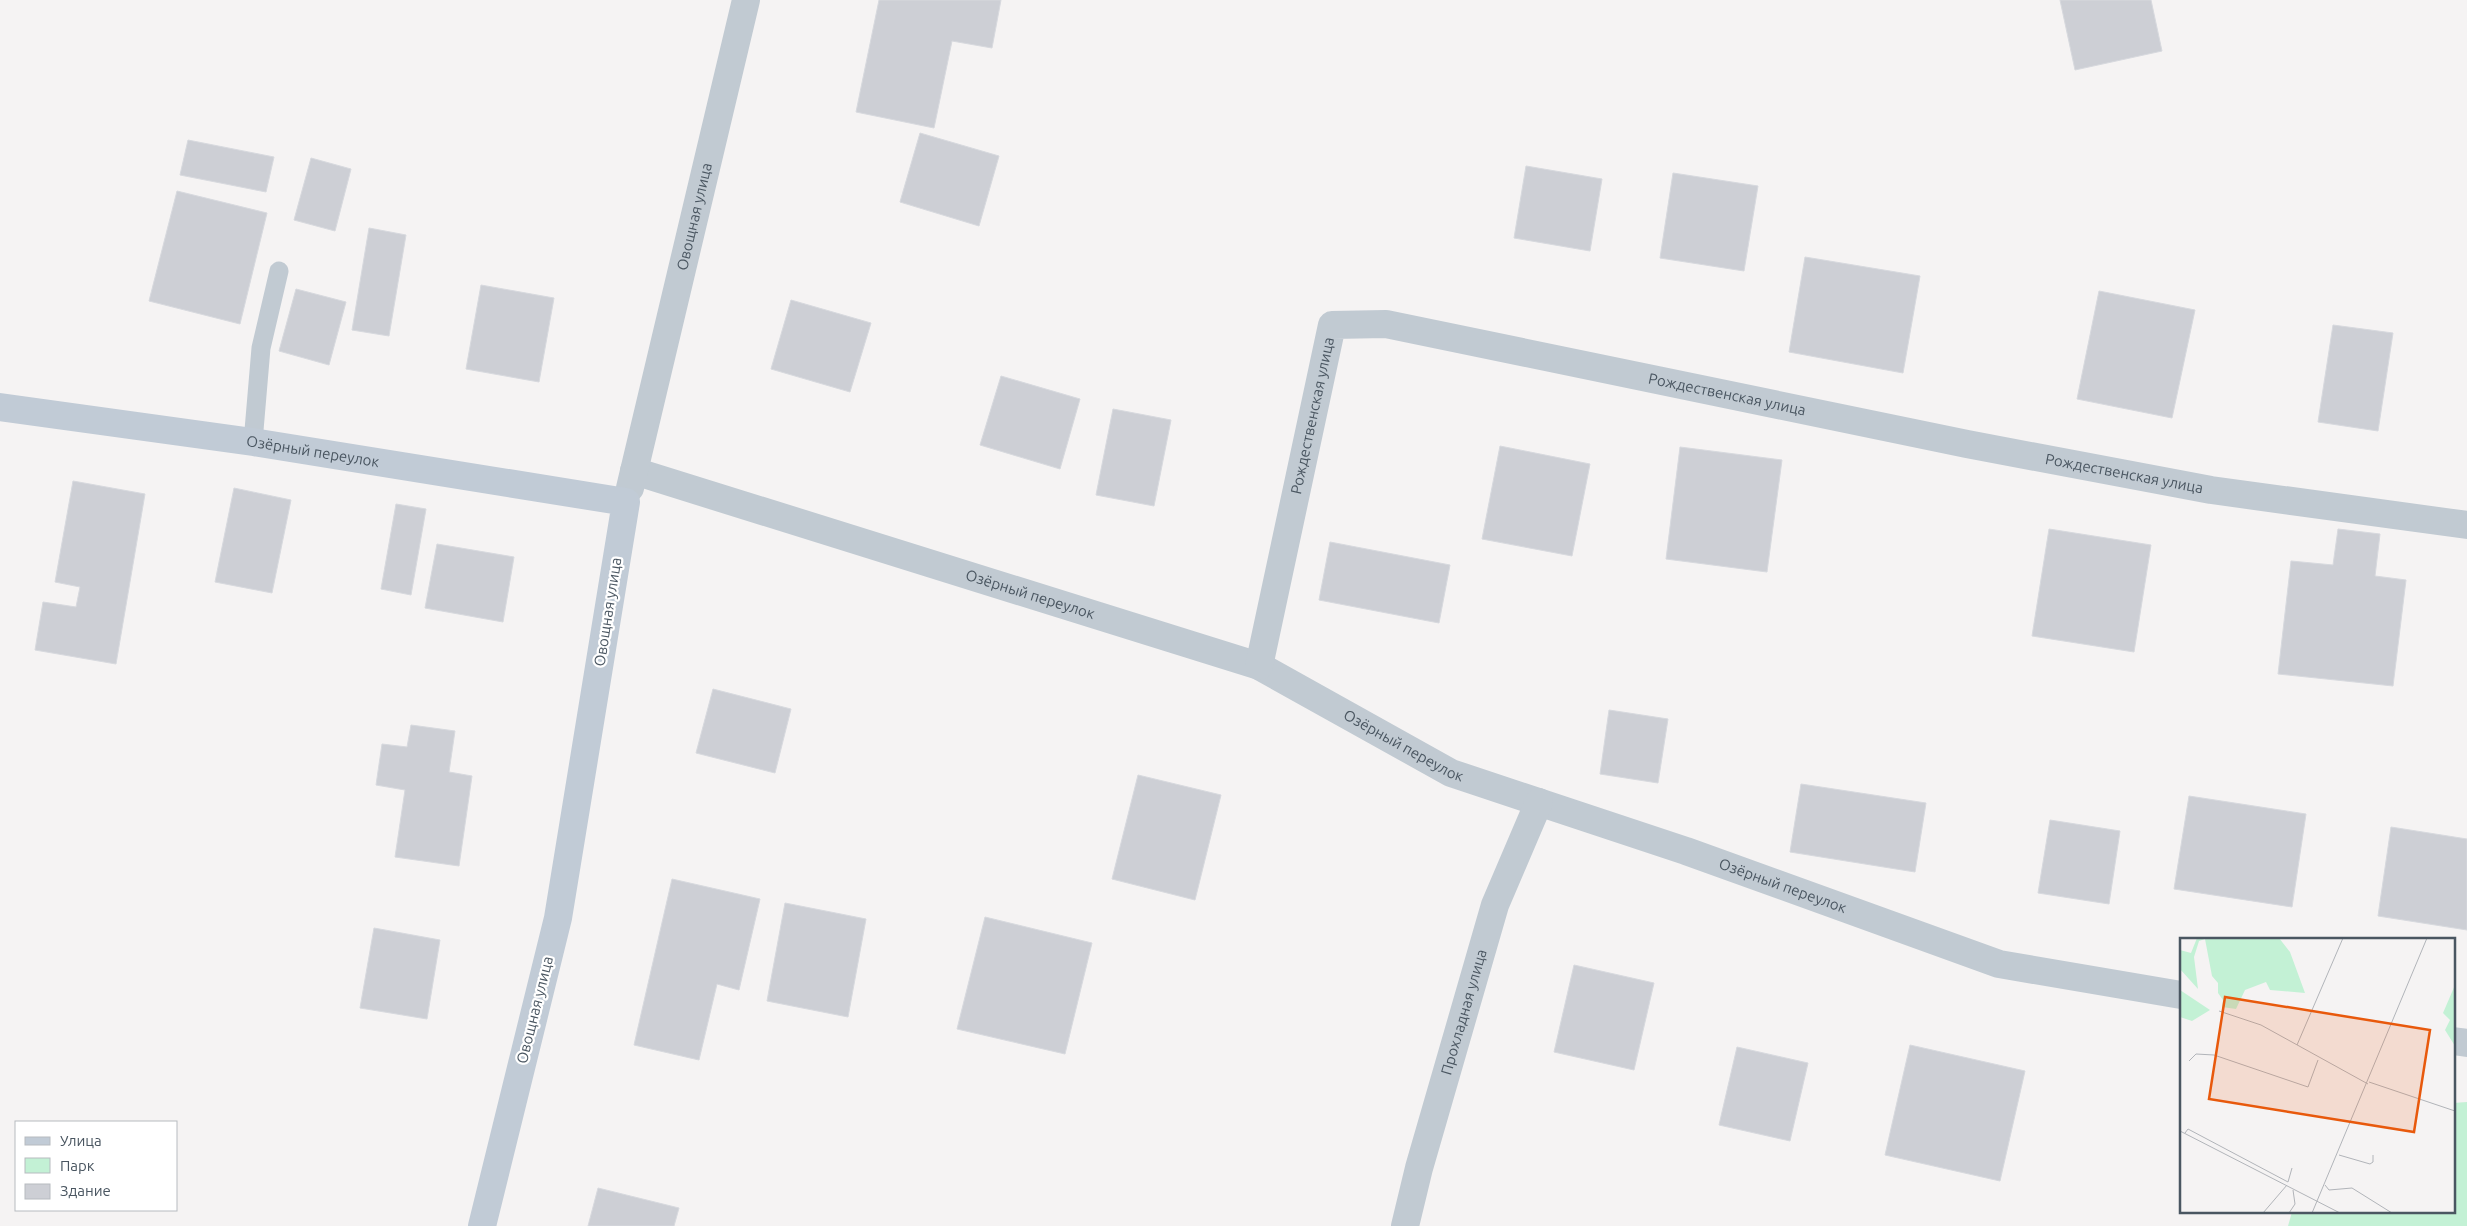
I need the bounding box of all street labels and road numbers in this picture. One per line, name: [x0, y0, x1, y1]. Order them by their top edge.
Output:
street label: Овощная улица: [673, 161, 715, 272]
street label: Рождественская улица: [1287, 335, 1337, 496]
street label: Рождественская улица: [1647, 369, 1807, 418]
street label: Озёрный переулок: [245, 432, 381, 470]
street label: Рождественская улица: [2044, 450, 2205, 496]
street label: Овощная улица: [591, 556, 625, 668]
street label: Озёрный переулок: [964, 566, 1097, 622]
street label: Озёрный переулок: [1341, 706, 1466, 785]
street label: Озёрный переулок: [1717, 855, 1849, 916]
street label: Прохладная улица: [1437, 947, 1490, 1077]
street label: Овощная улица: [513, 954, 556, 1065]

